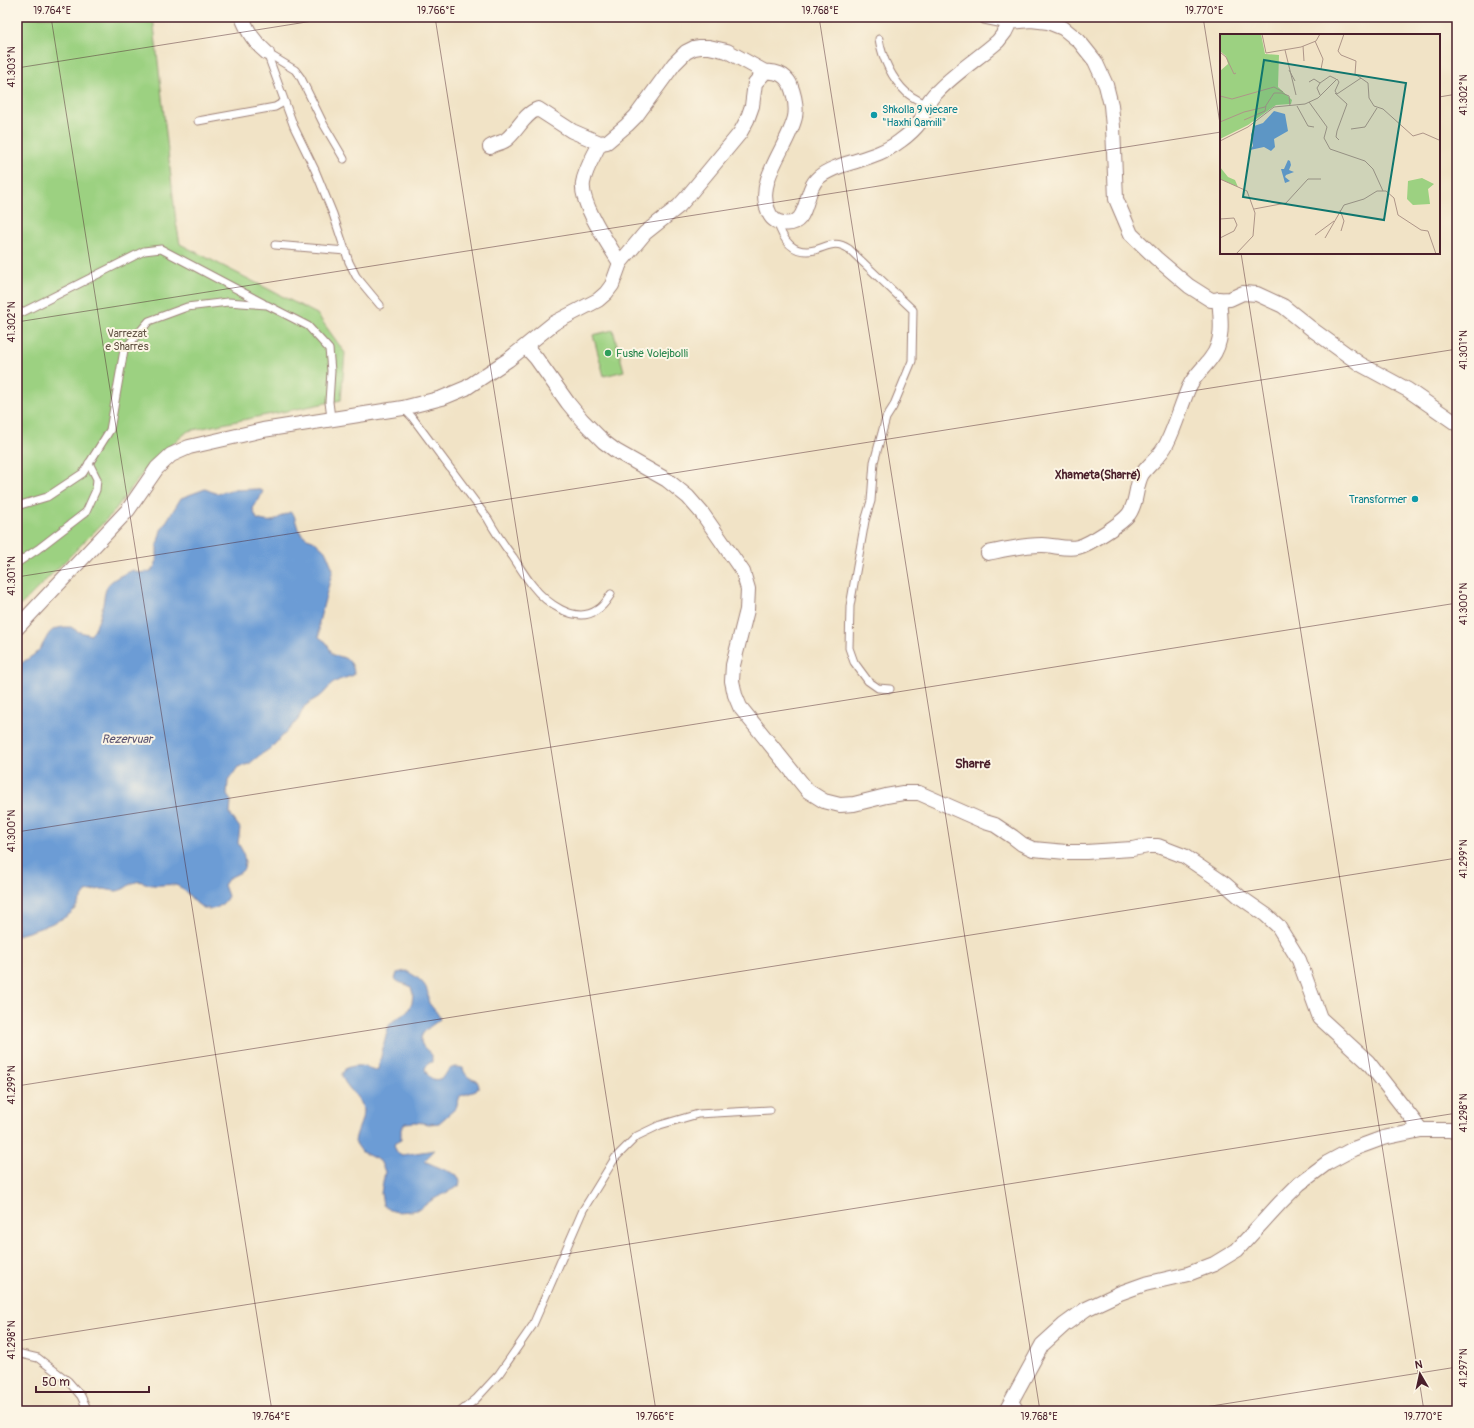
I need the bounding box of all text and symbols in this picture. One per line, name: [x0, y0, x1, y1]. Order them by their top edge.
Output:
text: 19.764°E: [33, 5, 71, 17]
text: 19.766°E: [417, 5, 455, 17]
text: 19.768°E: [802, 5, 838, 17]
text: 19.770°E: [1185, 5, 1223, 17]
inset map: [1220, 34, 1440, 254]
text: 41.303°N: [6, 46, 18, 88]
text: 41.302°N: [1458, 74, 1470, 116]
place label: Shkolla 9 vjecare "Haxhi Qamili": [882, 103, 958, 129]
marker: Shkolla 9 vjecare "Haxhi Qamili": [869, 110, 879, 120]
text: 41.302°N: [6, 301, 18, 343]
park label: Varrezat e Sharrës: [105, 327, 149, 353]
text: 41.301°N: [1458, 330, 1470, 370]
place label: Fushë Volejbolli: [616, 347, 688, 360]
marker: Fushë Volejbolli: [603, 348, 613, 358]
district label: Xhameta(Sharrë): [1055, 468, 1141, 483]
place label: Transformer: [1349, 493, 1407, 506]
marker: Transformer: [1410, 494, 1420, 504]
text: 41.301°N: [6, 556, 18, 596]
text: 41.300°N: [1458, 583, 1470, 625]
water label: Rezervuar: [102, 732, 154, 747]
district label: Sharrë: [955, 756, 991, 772]
text: 41.300°N: [6, 810, 18, 852]
text: 41.299°N: [1458, 839, 1470, 878]
text: 41.299°N: [6, 1065, 18, 1104]
text: 41.298°N: [1458, 1093, 1470, 1132]
text: 41.298°N: [6, 1320, 18, 1359]
text: 41.297°N: [1458, 1348, 1470, 1388]
north arrow: [1400, 1354, 1440, 1394]
text: N: [1414, 1358, 1424, 1372]
scale bar: [36, 1368, 149, 1394]
text: 50 m: [42, 1375, 70, 1390]
text: 19.764°E: [252, 1411, 290, 1423]
text: 19.766°E: [636, 1411, 674, 1423]
text: 19.768°E: [1021, 1411, 1057, 1423]
text: 19.770°E: [1404, 1411, 1442, 1423]

